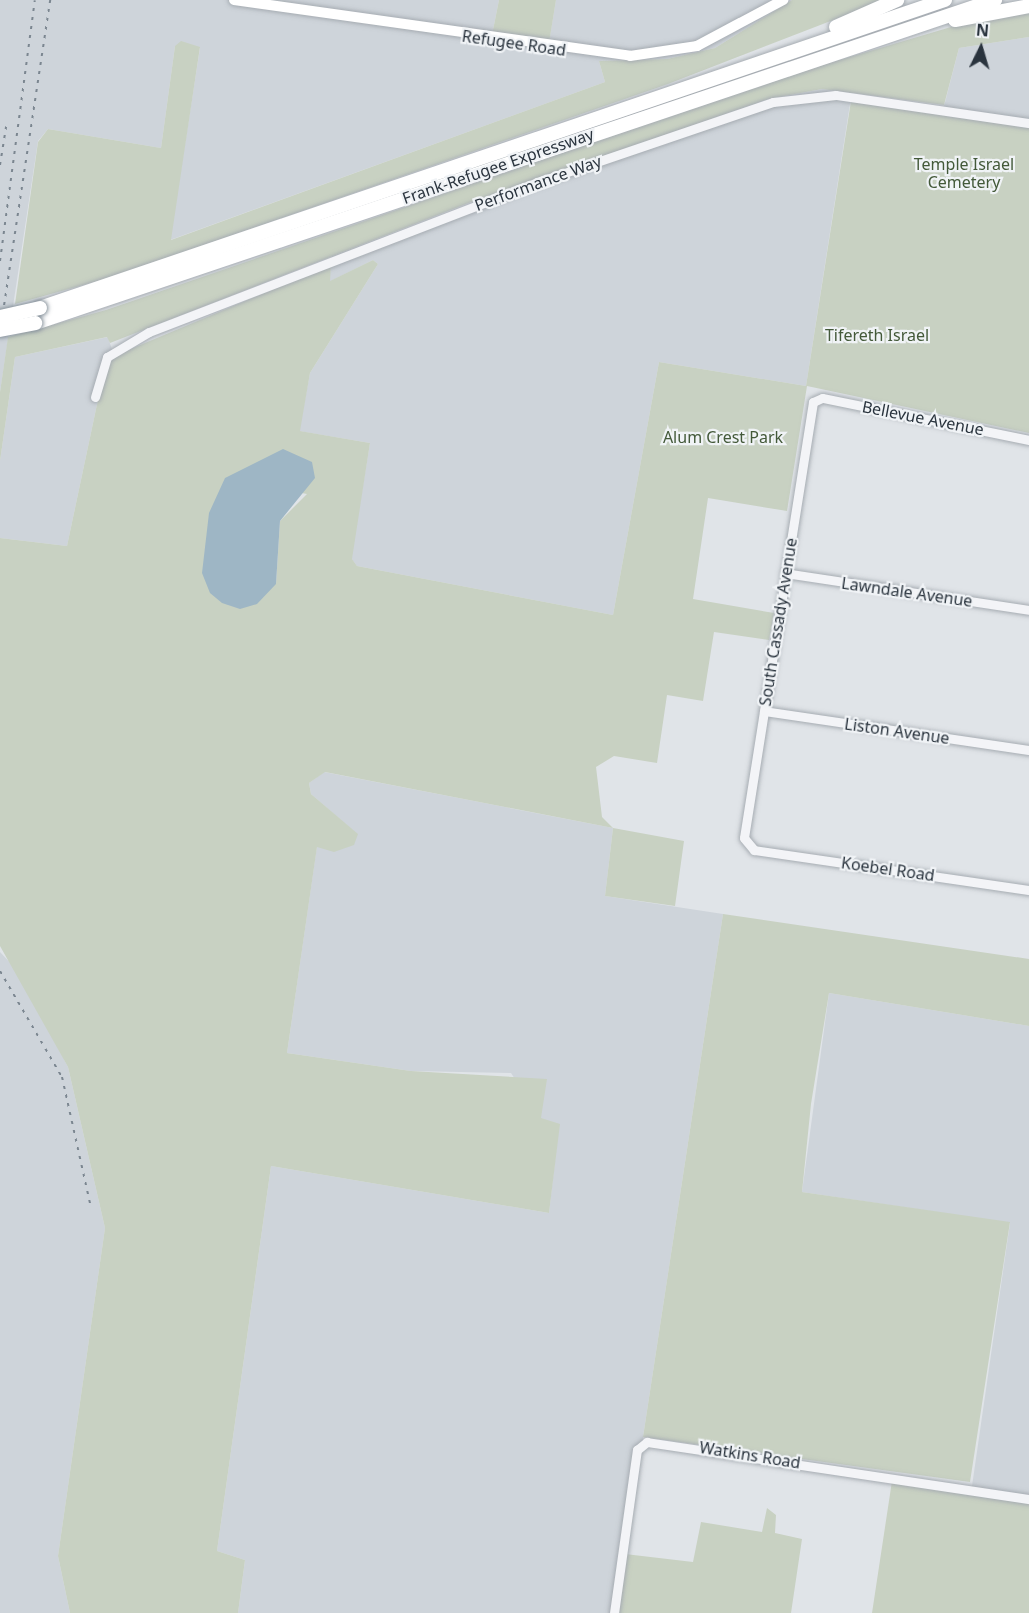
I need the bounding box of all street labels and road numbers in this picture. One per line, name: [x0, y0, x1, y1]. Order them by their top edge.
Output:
street label: Refugee Road: [461, 26, 567, 60]
street label: Frank-Refugee Expressway: [400, 124, 596, 208]
street label: Performance Way: [472, 151, 604, 215]
street label: Bellevue Avenue: [860, 397, 986, 439]
street label: South Cassady Avenue: [755, 537, 801, 707]
street label: Lawndale Avenue: [840, 573, 974, 611]
street label: Liston Avenue: [843, 714, 951, 748]
street label: Koebel Road: [840, 853, 936, 885]
street label: Watkins Road: [698, 1438, 802, 1472]

